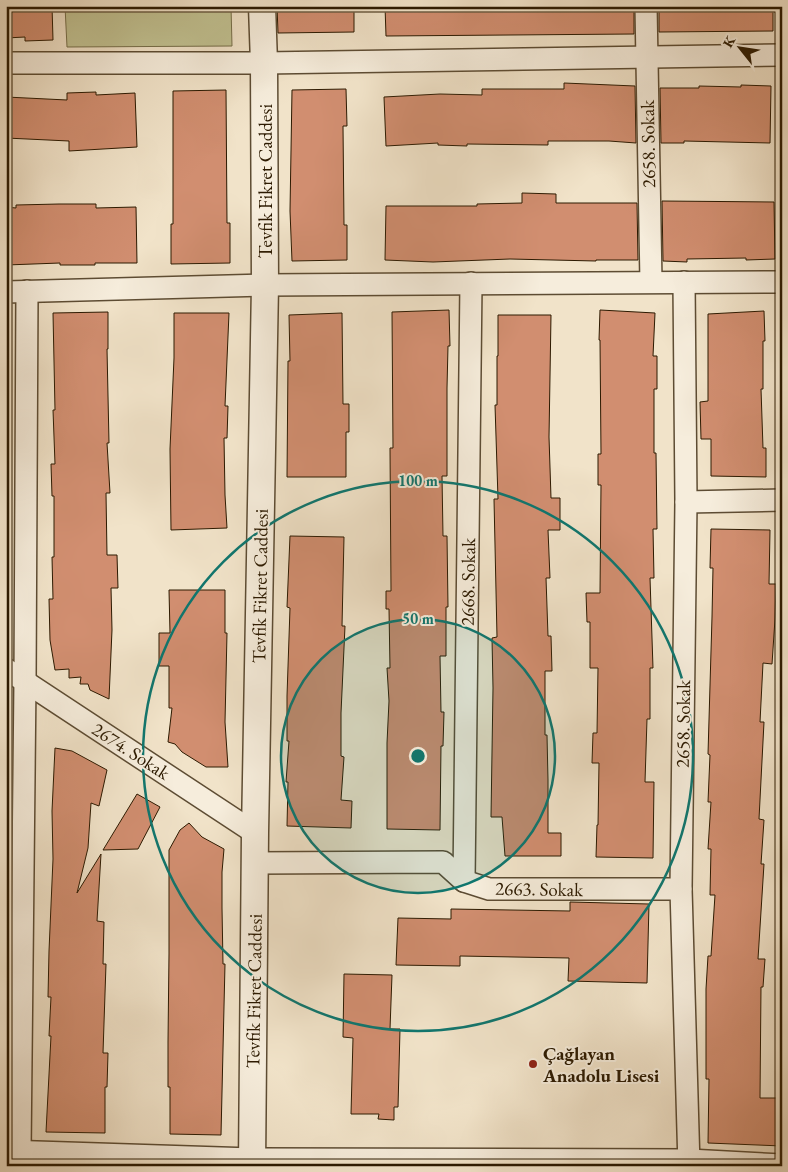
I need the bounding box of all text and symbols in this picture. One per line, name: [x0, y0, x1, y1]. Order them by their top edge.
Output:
north arrow: [716, 22, 766, 72]
text: K: [718, 32, 739, 51]
street label: 2658. Sokak: [635, 99, 661, 188]
street label: Tevfik Fikret Caddesi: [253, 103, 278, 258]
text: 100 m: [398, 471, 438, 490]
street label: Tevfik Fikret Caddesi: [246, 508, 274, 663]
street label: 2668. Sokak: [455, 537, 481, 626]
text: 50 m: [402, 609, 434, 628]
street label: 2658. Sokak: [670, 679, 696, 768]
street label: 2674. Sokak: [87, 717, 176, 786]
centre of rings: [409, 747, 427, 765]
street label: 2663. Sokak: [495, 876, 584, 902]
street label: Tevfik Fikret Caddesi: [240, 913, 268, 1068]
place label: Çağlayan Anadolu Lisesi: [542, 1041, 660, 1088]
marker: Çağlayan Anadolu Lisesi: [527, 1058, 539, 1070]

